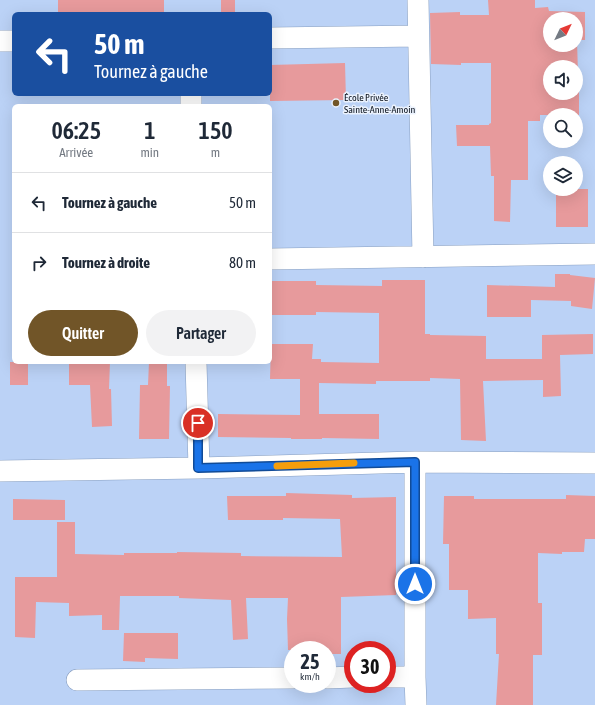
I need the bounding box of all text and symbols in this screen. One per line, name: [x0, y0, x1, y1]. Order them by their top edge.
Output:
north arrow: [543, 12, 583, 52]
map controls: [543, 12, 583, 196]
icon: left: [28, 28, 80, 80]
text: 50 m: [94, 28, 144, 60]
button: sound: [543, 60, 583, 100]
text: Tournez à gauche: [94, 61, 208, 82]
place label: École Privée Sainte-Anne-Amoin: [344, 92, 416, 115]
marker: École Privée Sainte-Anne-Amoin: [331, 98, 341, 108]
button: search: [543, 108, 583, 148]
text: 06:25: [52, 117, 101, 144]
text: 1: [144, 117, 155, 144]
text: 150: [199, 117, 232, 144]
text: Arrivée: [59, 145, 93, 160]
text: min: [140, 145, 159, 160]
text: m: [211, 145, 220, 160]
button: layers: [543, 156, 583, 196]
icon: left: [28, 192, 50, 214]
text: Tournez à gauche: [62, 194, 157, 211]
text: 50 m: [229, 194, 256, 211]
icon: right: [28, 252, 50, 274]
text: Tournez à droite: [62, 254, 150, 271]
text: 80 m: [229, 254, 256, 271]
button: Quitter: [28, 310, 138, 356]
button: Partager: [146, 310, 256, 356]
pin: [181, 406, 215, 440]
icon: arrive: [187, 412, 209, 434]
position arrow: [394, 563, 436, 605]
speed limit sign: 30: [344, 641, 396, 693]
text: 25: [301, 650, 319, 673]
text: km/h: [300, 671, 320, 682]

